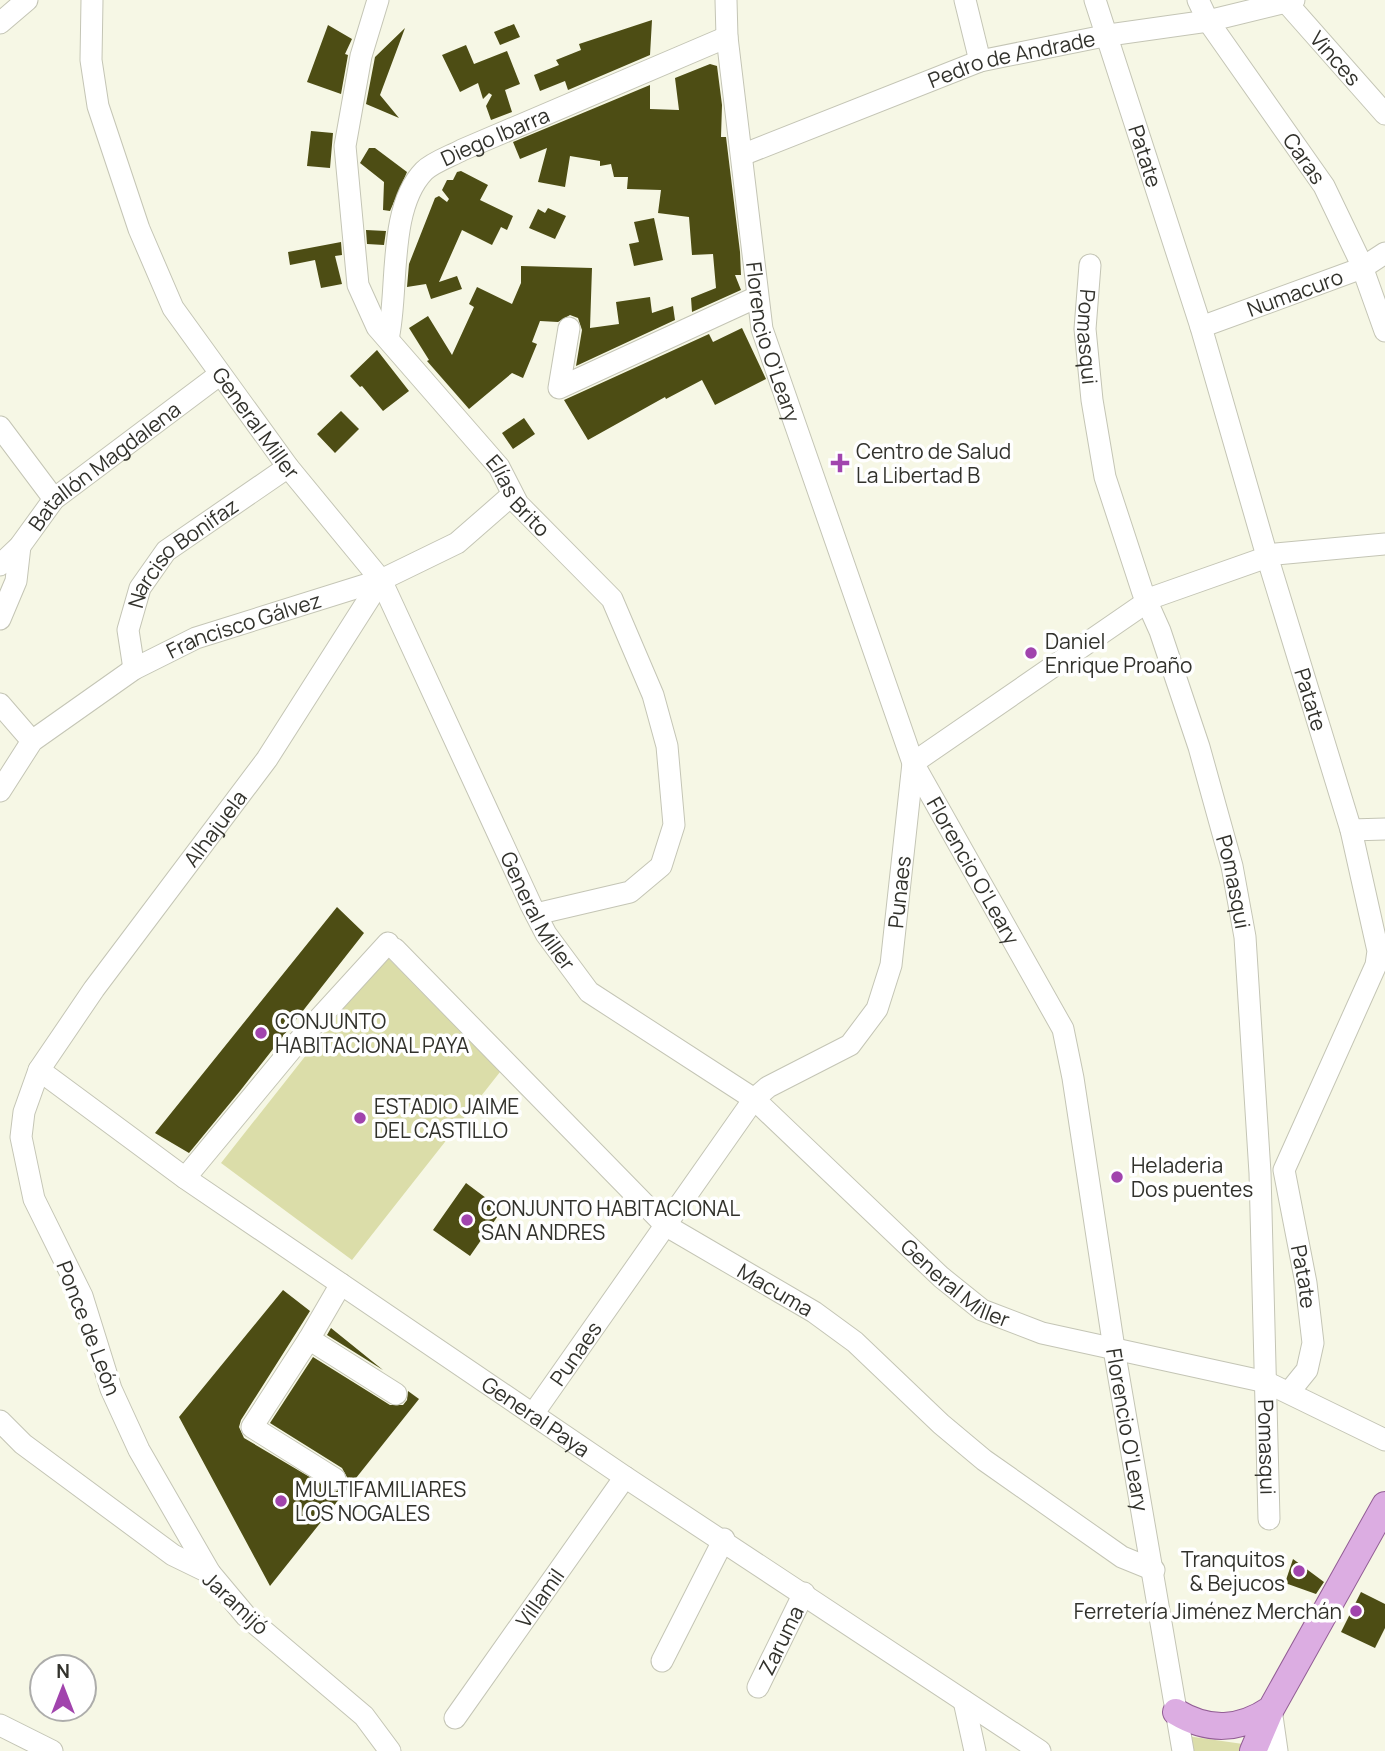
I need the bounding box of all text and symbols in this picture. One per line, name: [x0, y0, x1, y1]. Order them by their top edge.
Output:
street label: Pedro de Andrade: [924, 24, 1098, 94]
street label: Vinces: [1304, 25, 1367, 92]
street label: Diego Ibarra: [436, 100, 554, 172]
street label: Patate: [1122, 121, 1169, 191]
street label: Caras: [1277, 127, 1332, 189]
street label: Florencio O'Leary: [740, 260, 807, 426]
street label: Numacuro: [1243, 262, 1347, 323]
street label: Pomasqui: [1071, 288, 1104, 386]
street label: General Miller: [206, 361, 306, 485]
street label: Batallón Magdalena: [22, 395, 186, 536]
place label: Centro de Salud La Libertad B: [856, 437, 1011, 489]
street label: Elías Brito: [480, 448, 556, 543]
marker: Centro de Salud La Libertad B: [830, 453, 850, 473]
street label: Narciso Bonifaz: [121, 491, 244, 611]
street label: Francisco Gálvez: [162, 586, 325, 665]
place label: Daniel Enrique Proaño: [1045, 627, 1192, 679]
marker: Daniel Enrique Proaño: [1023, 645, 1039, 661]
street label: Patate: [1288, 665, 1334, 734]
street label: Alhajuela: [177, 784, 253, 872]
street label: Florencio O'Leary: [921, 792, 1026, 949]
street label: Pomasqui: [1210, 832, 1257, 931]
street label: General Miller: [494, 847, 582, 976]
street label: Punaes: [881, 854, 917, 930]
place label: CONJUNTO HABITACIONAL PAYA: [275, 1007, 469, 1059]
marker: CONJUNTO HABITACIONAL PAYA: [253, 1025, 269, 1041]
place label: ESTADIO JAIME DEL CASTILLO: [374, 1092, 519, 1144]
marker: ESTADIO JAIME DEL CASTILLO: [352, 1110, 368, 1126]
place label: Heladeria Dos puentes: [1131, 1151, 1253, 1203]
marker: Heladeria Dos puentes: [1109, 1169, 1125, 1185]
place label: CONJUNTO HABITACIONAL SAN ANDRES: [481, 1194, 741, 1246]
marker: CONJUNTO HABITACIONAL SAN ANDRES: [459, 1212, 475, 1228]
street label: General Miller: [895, 1232, 1014, 1334]
street label: Patate: [1285, 1242, 1323, 1310]
street label: Macuma: [733, 1256, 818, 1322]
street label: Ponce de León: [50, 1257, 128, 1399]
street label: Punaes: [543, 1316, 608, 1391]
street label: Florencio O'Leary: [1100, 1346, 1156, 1514]
street label: General Paya: [476, 1370, 596, 1463]
street label: Pomasqui: [1252, 1399, 1282, 1495]
place label: MULTIFAMILIARES LOS NOGALES: [295, 1475, 466, 1527]
marker: MULTIFAMILIARES LOS NOGALES: [273, 1493, 289, 1509]
place label: Tranquitos & Bejucos: [1181, 1545, 1285, 1597]
street label: Villamil: [509, 1563, 570, 1633]
marker: Tranquitos & Bejucos: [1291, 1563, 1307, 1579]
street label: Jaramijó: [197, 1565, 275, 1641]
place label: Ferretería Jiménez Merchán: [1074, 1597, 1342, 1625]
street label: Zaruma: [752, 1601, 810, 1680]
marker: Ferretería Jiménez Merchán: [1348, 1603, 1364, 1619]
north arrow: [28, 1653, 98, 1723]
text: N: [56, 1658, 70, 1684]

